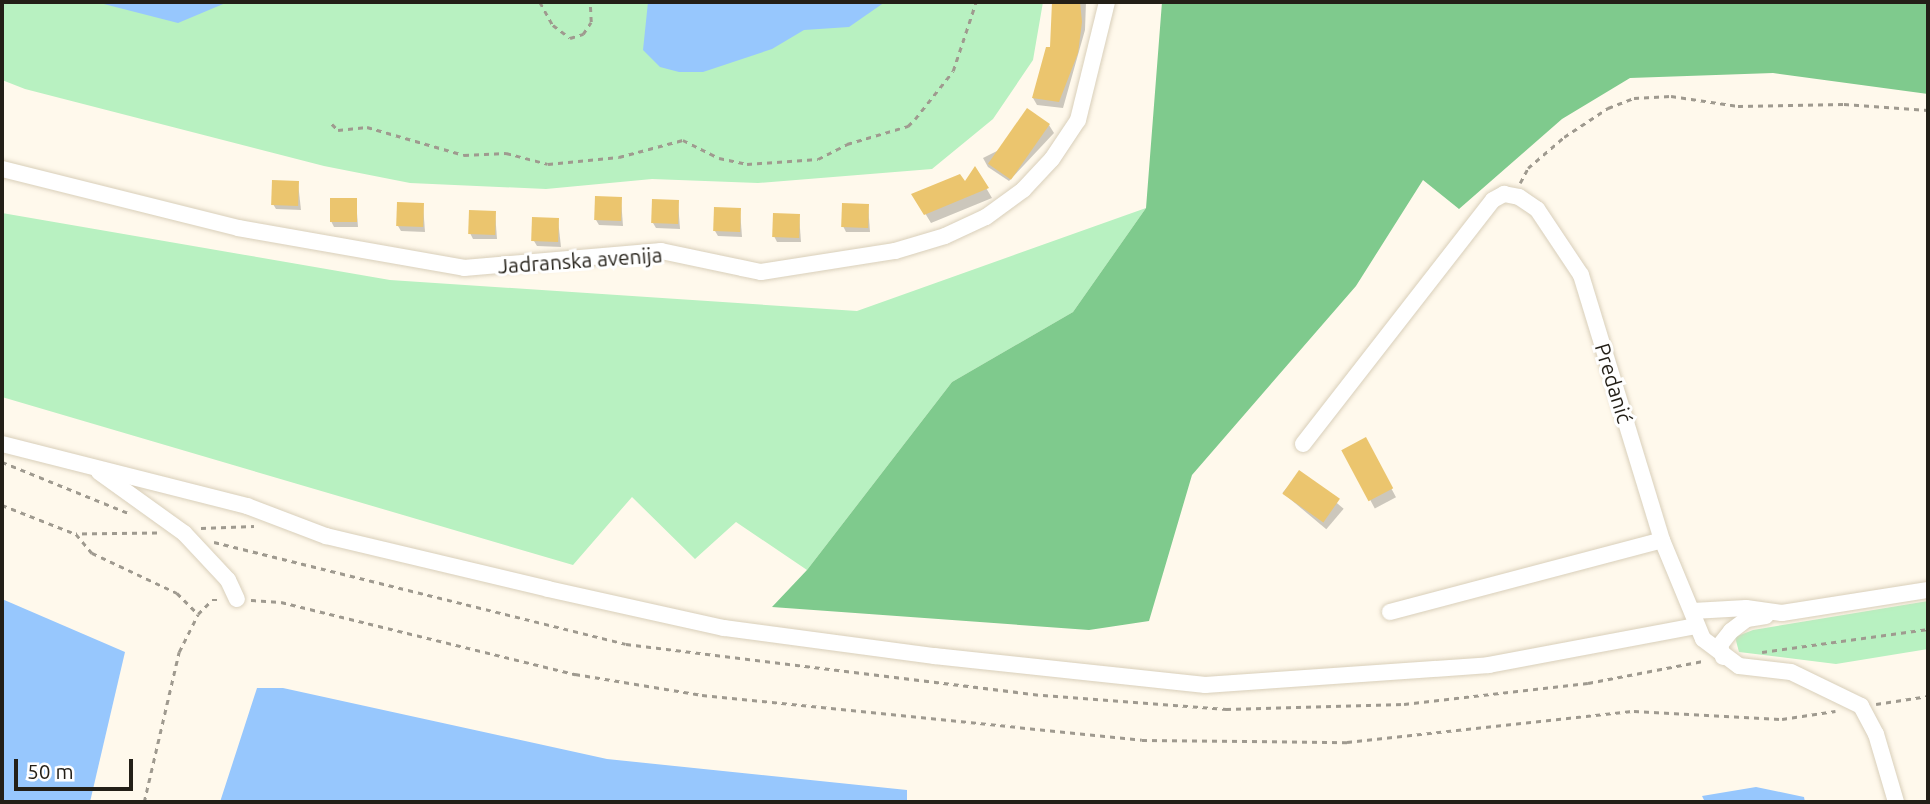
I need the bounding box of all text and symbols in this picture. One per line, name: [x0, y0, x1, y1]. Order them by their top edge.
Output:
street label: Jadranska avenija: [497, 242, 663, 278]
street label: Predanić: [1590, 340, 1638, 426]
scale bar: [18, 744, 136, 788]
text: 50 m: [27, 759, 74, 783]

